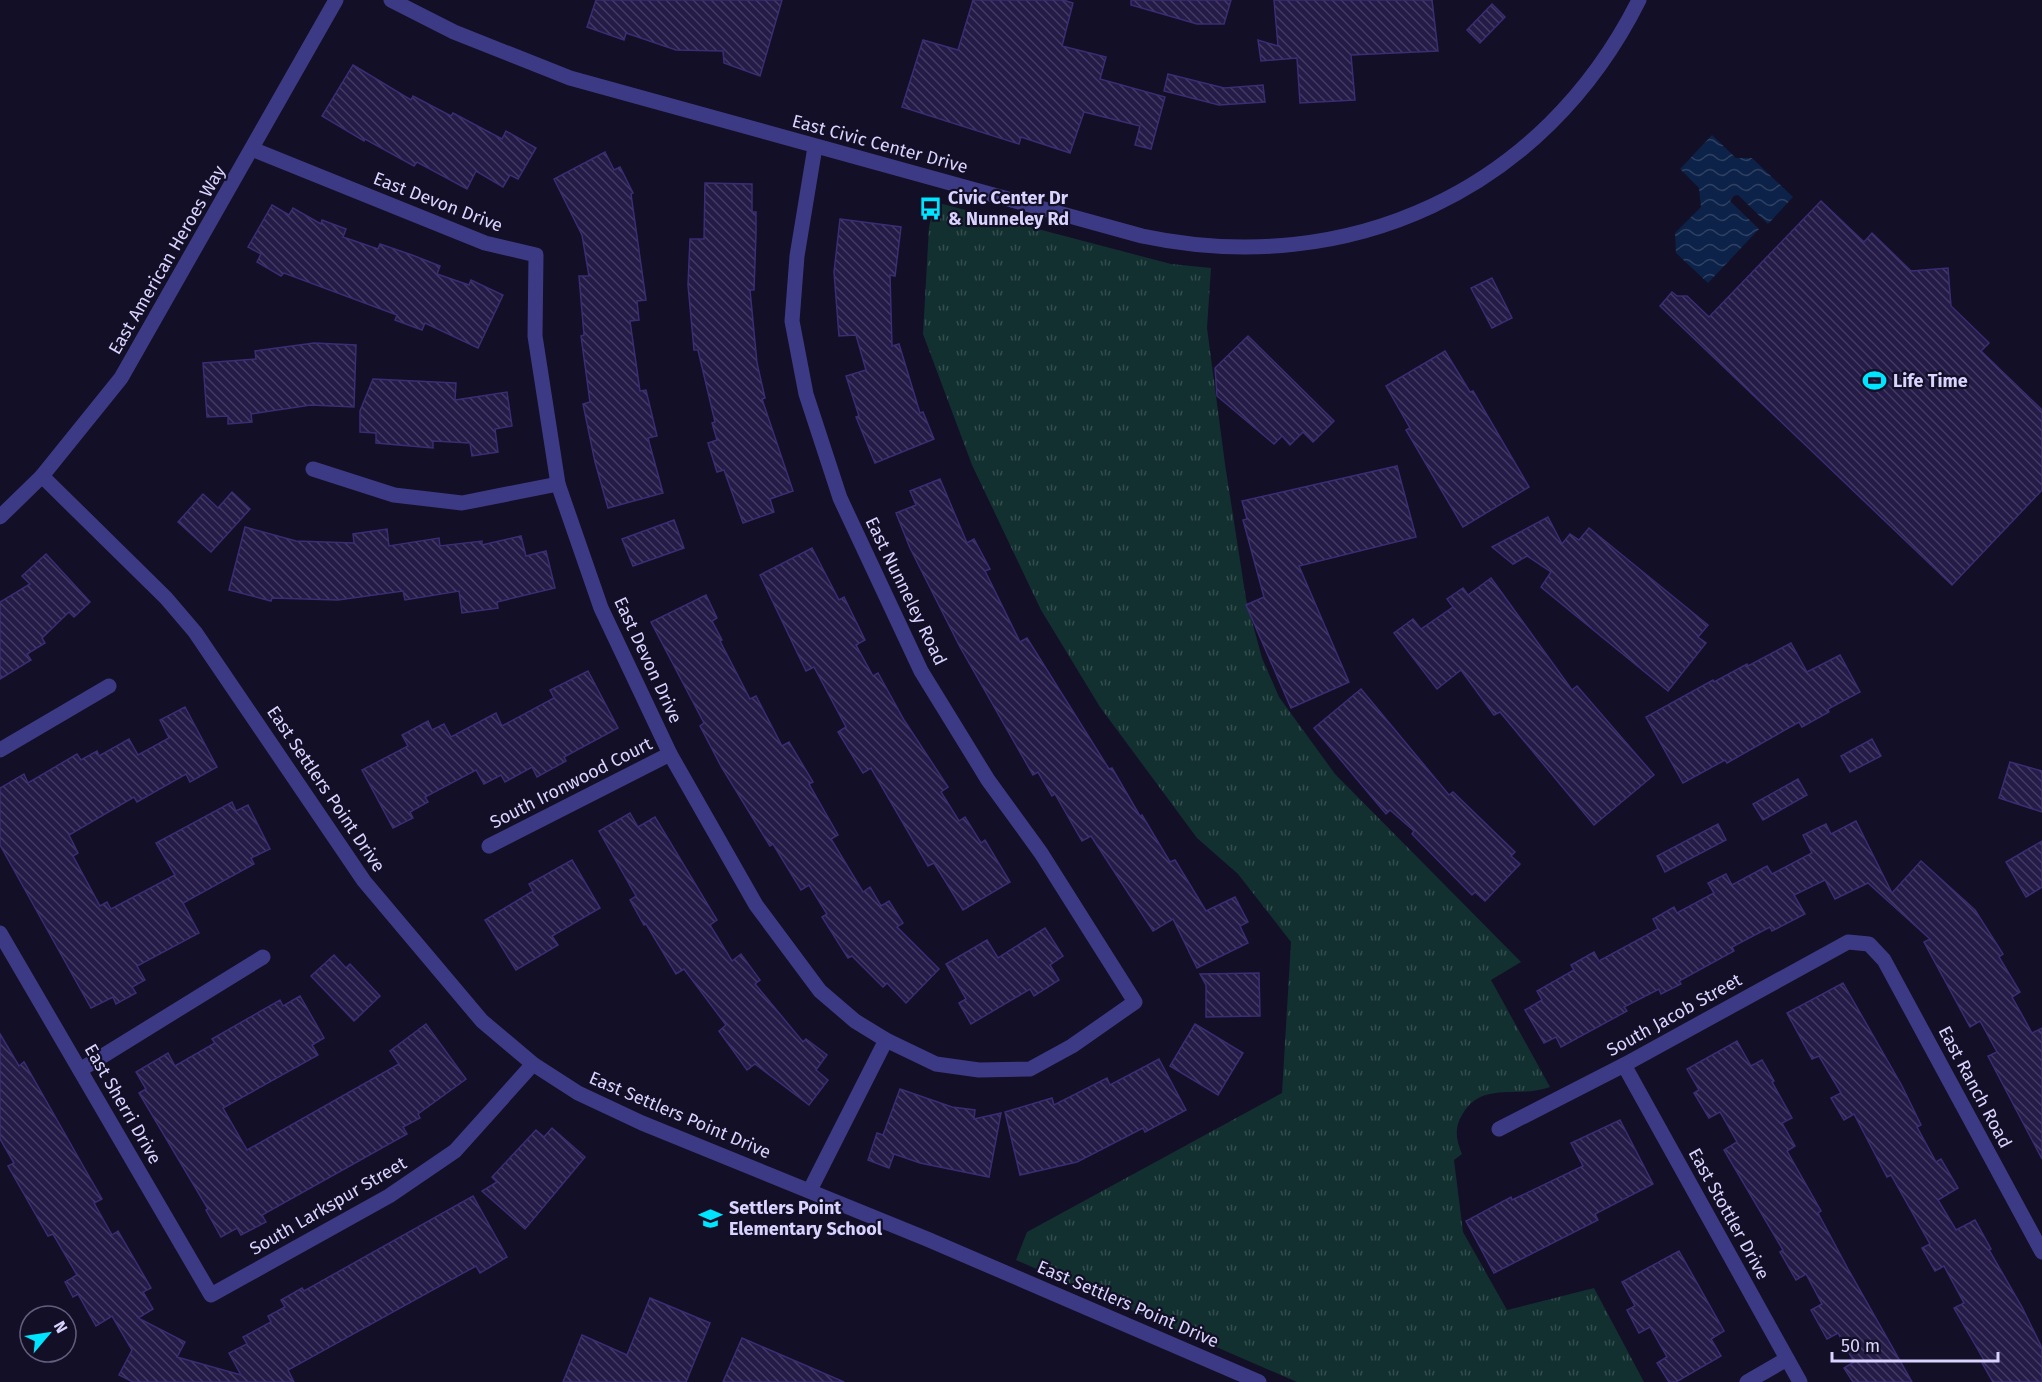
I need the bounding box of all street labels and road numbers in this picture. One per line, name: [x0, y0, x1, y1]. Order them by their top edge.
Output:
street label: East Civic Center Drive: [790, 110, 970, 178]
street label: East American Heroes Way: [104, 162, 230, 358]
street label: East Devon Drive: [370, 167, 506, 237]
street label: East Nunneley Road: [861, 513, 951, 669]
street label: East Devon Drive: [609, 593, 687, 727]
street label: East Settlers Point Drive: [262, 702, 390, 876]
street label: South Ironwood Court: [486, 732, 656, 833]
street label: South Jacob Street: [1603, 969, 1746, 1061]
street label: East Ranch Road: [1934, 1022, 2016, 1152]
street label: East Sherri Drive: [80, 1040, 166, 1168]
street label: East Settlers Point Drive: [586, 1067, 774, 1163]
street label: East Stottler Drive: [1684, 1144, 1774, 1284]
street label: South Larkspur Street: [246, 1152, 411, 1260]
street label: East Settlers Point Drive: [1034, 1256, 1222, 1352]

